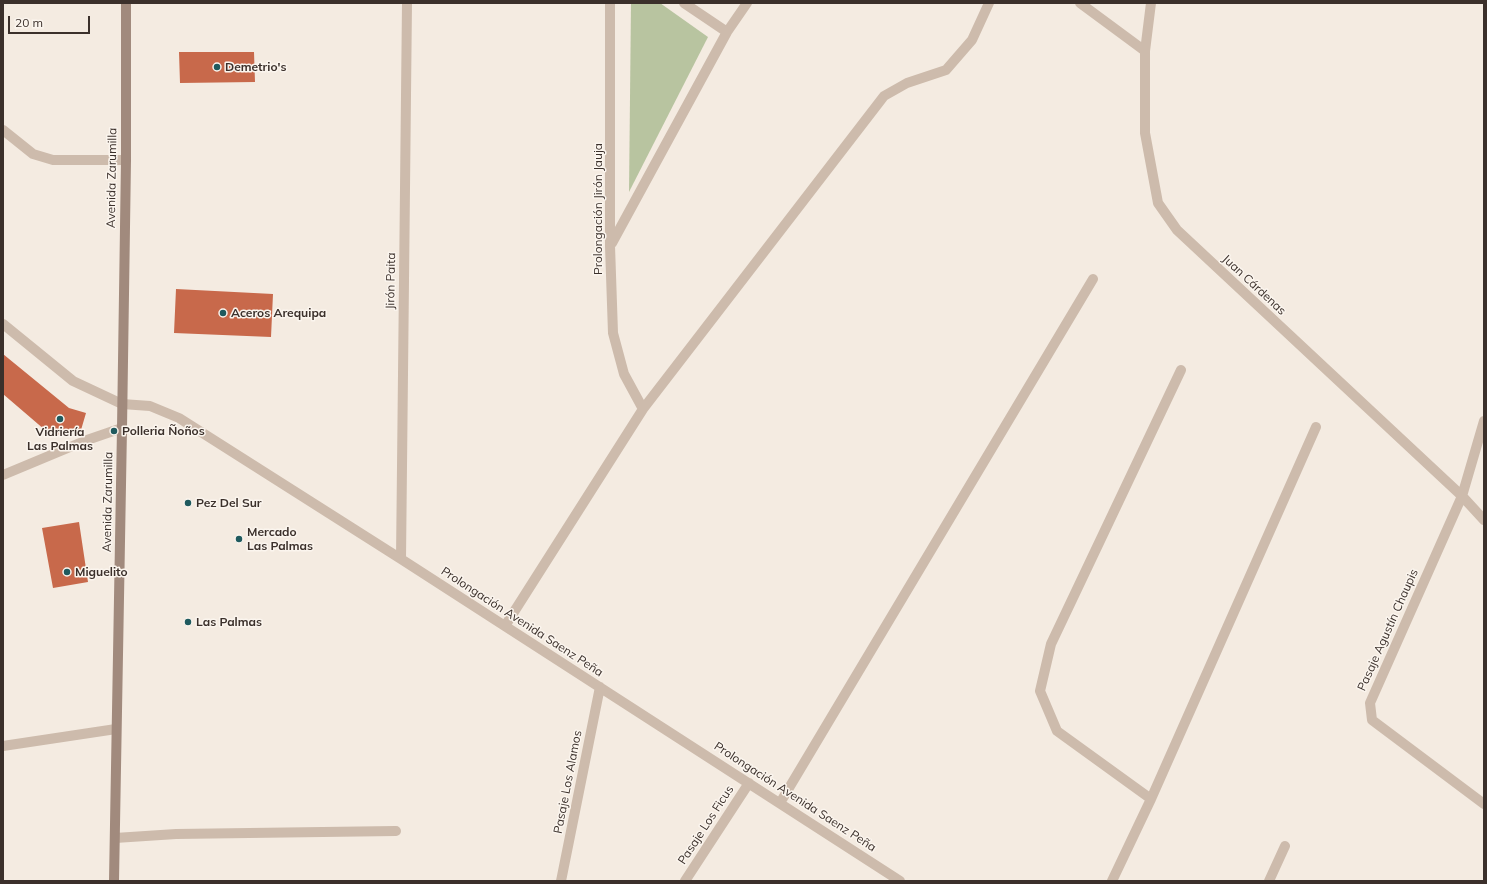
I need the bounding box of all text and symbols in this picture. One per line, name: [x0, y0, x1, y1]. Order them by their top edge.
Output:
scale bar: [10, 8, 92, 34]
text: 20 m: [15, 15, 43, 30]
place label: Demetrio's: [225, 60, 286, 74]
marker: Demetrio's: [212, 62, 222, 72]
street label: Avenida Zarumilla: [104, 128, 120, 228]
street label: Prolongación Jirón Jauja: [591, 143, 605, 275]
street label: Jirón Paita: [383, 252, 399, 310]
street label: Juan Cárdenas: [1219, 252, 1289, 318]
place label: Aceros Arequipa: [231, 306, 326, 320]
marker: Aceros Arequipa: [218, 308, 228, 318]
marker: Vidriería Las Palmas: [55, 414, 65, 424]
place label: Polleria Ñoños: [122, 424, 205, 438]
place label: Vidriería Las Palmas: [27, 425, 93, 453]
marker: Polleria Ñoños: [109, 426, 119, 436]
street label: Avenida Zarumilla: [100, 452, 116, 552]
place label: Pez Del Sur: [196, 496, 262, 510]
marker: Pez Del Sur: [183, 498, 193, 508]
place label: Mercado Las Palmas: [247, 525, 313, 553]
marker: Mercado Las Palmas: [234, 534, 244, 544]
street label: Prolongación Avenida Saenz Peña: [438, 564, 606, 680]
place label: Miguelito: [75, 565, 128, 579]
marker: Miguelito: [62, 567, 72, 577]
street label: Pasaje Agustín Chaupis: [1355, 567, 1421, 693]
place label: Las Palmas: [196, 615, 262, 629]
marker: Las Palmas: [183, 617, 193, 627]
street label: Pasaje Los Alamos: [551, 729, 585, 835]
street label: Prolongación Avenida Saenz Peña: [711, 739, 879, 855]
street label: Pasaje Los Ficus: [675, 783, 737, 867]

